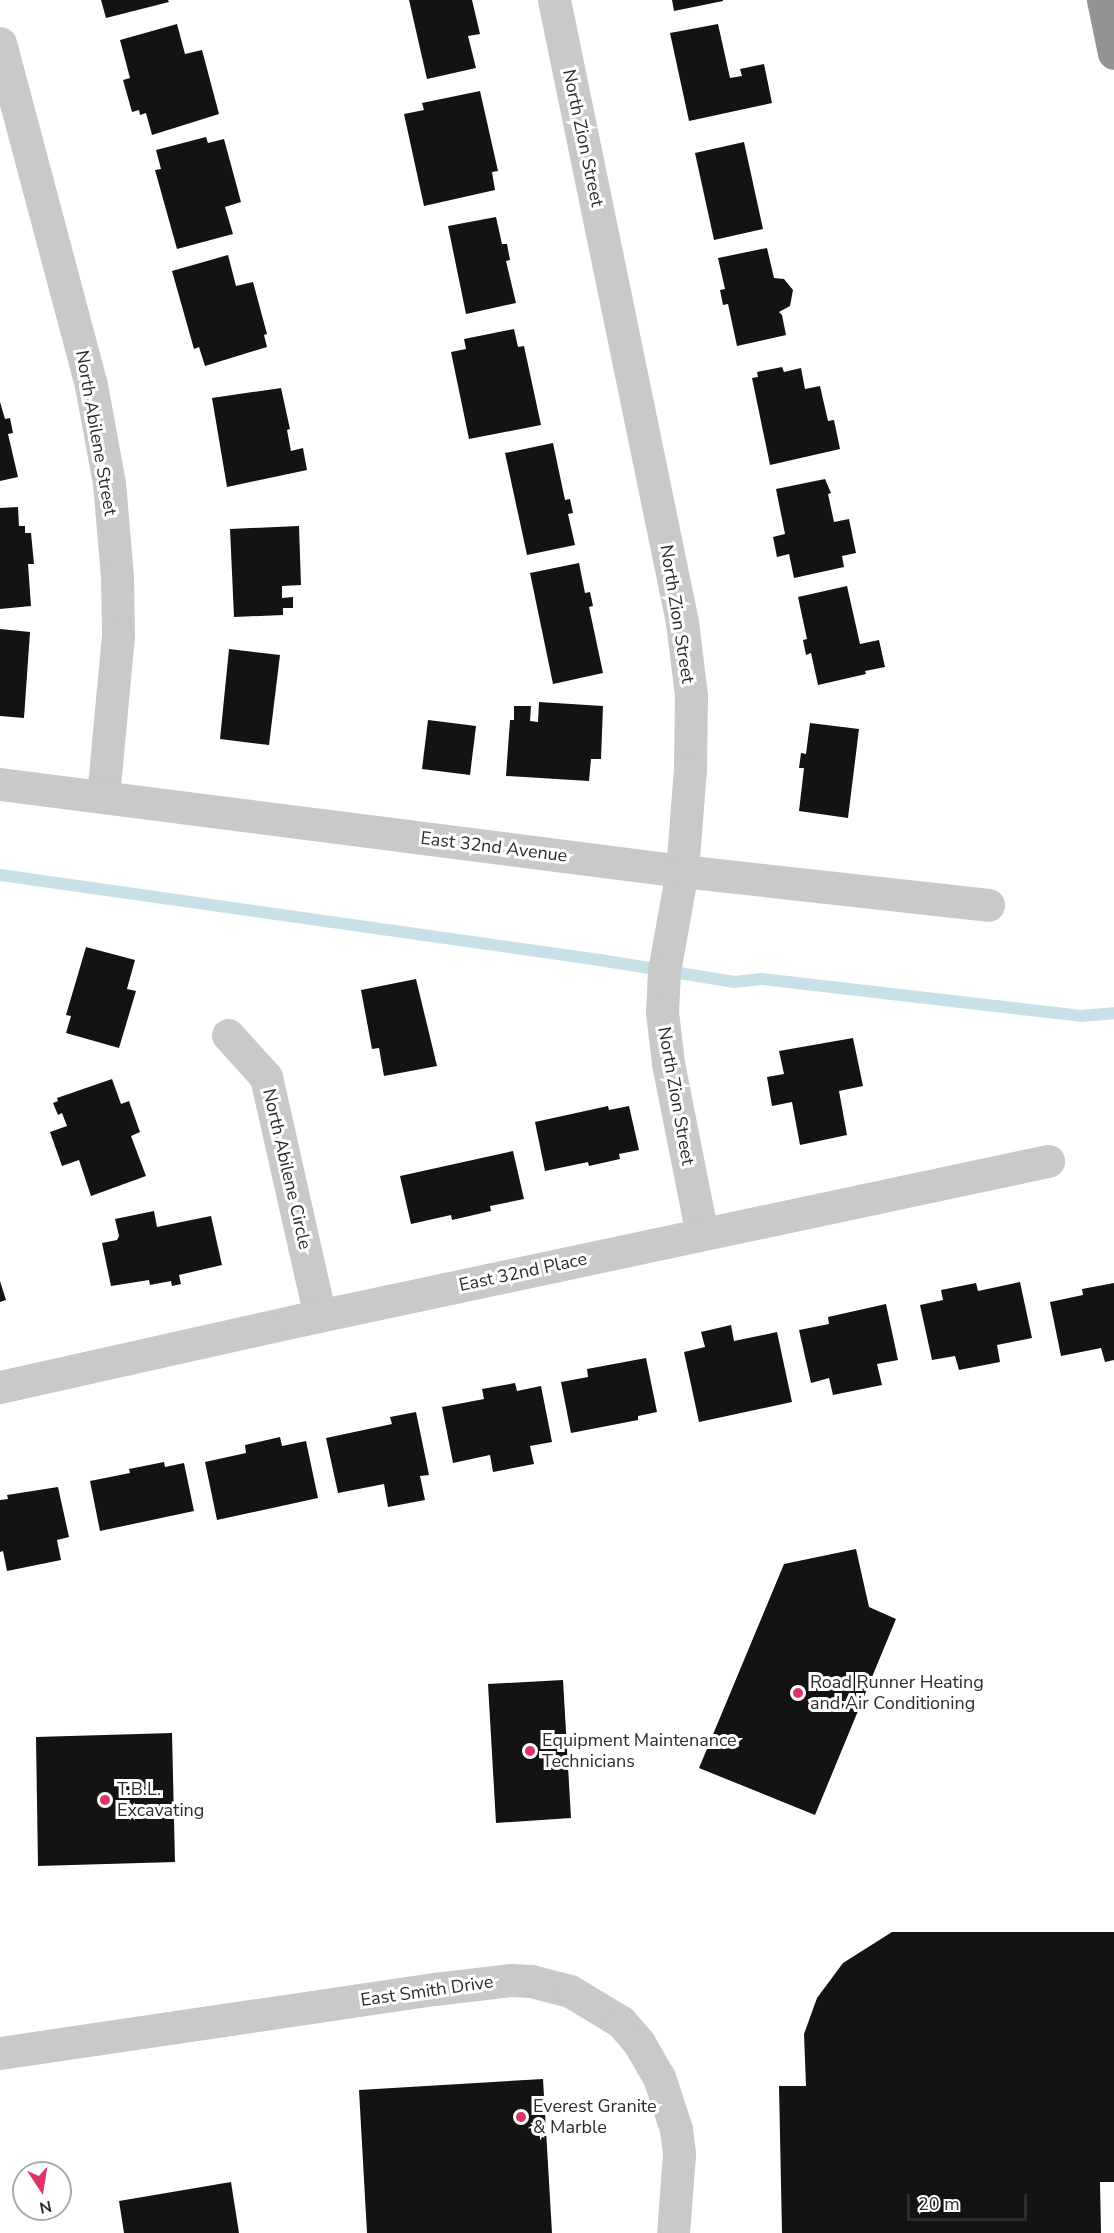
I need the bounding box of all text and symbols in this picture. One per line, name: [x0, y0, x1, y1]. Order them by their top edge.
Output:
street label: North Zion Street: [558, 67, 608, 209]
street label: North Abilene Street: [71, 349, 121, 517]
street label: North Zion Street: [655, 543, 699, 685]
street label: East 32nd Avenue: [419, 827, 569, 867]
street label: North Zion Street: [653, 1025, 699, 1167]
street label: North Abilene Circle: [258, 1087, 316, 1251]
street label: East 32nd Place: [457, 1248, 589, 1296]
place label: Road Runner Heating and Air Conditioning: [810, 1672, 984, 1714]
marker: Road Runner Heating and Air Conditioning: [791, 1686, 805, 1700]
place label: Equipment Maintenance Technicians: [542, 1730, 737, 1772]
marker: Equipment Maintenance Technicians: [523, 1744, 537, 1758]
place label: T.B.L. Excavating: [117, 1779, 204, 1822]
marker: T.B.L. Excavating: [98, 1793, 112, 1807]
street label: East Smith Drive: [359, 1971, 495, 2011]
place label: Everest Granite & Marble: [533, 2096, 657, 2138]
marker: Everest Granite & Marble: [514, 2110, 528, 2124]
north arrow: [12, 2161, 72, 2221]
scale bar: [910, 2182, 1030, 2220]
text: 20 m: [918, 2192, 960, 2216]
text: N: [37, 2195, 53, 2219]

